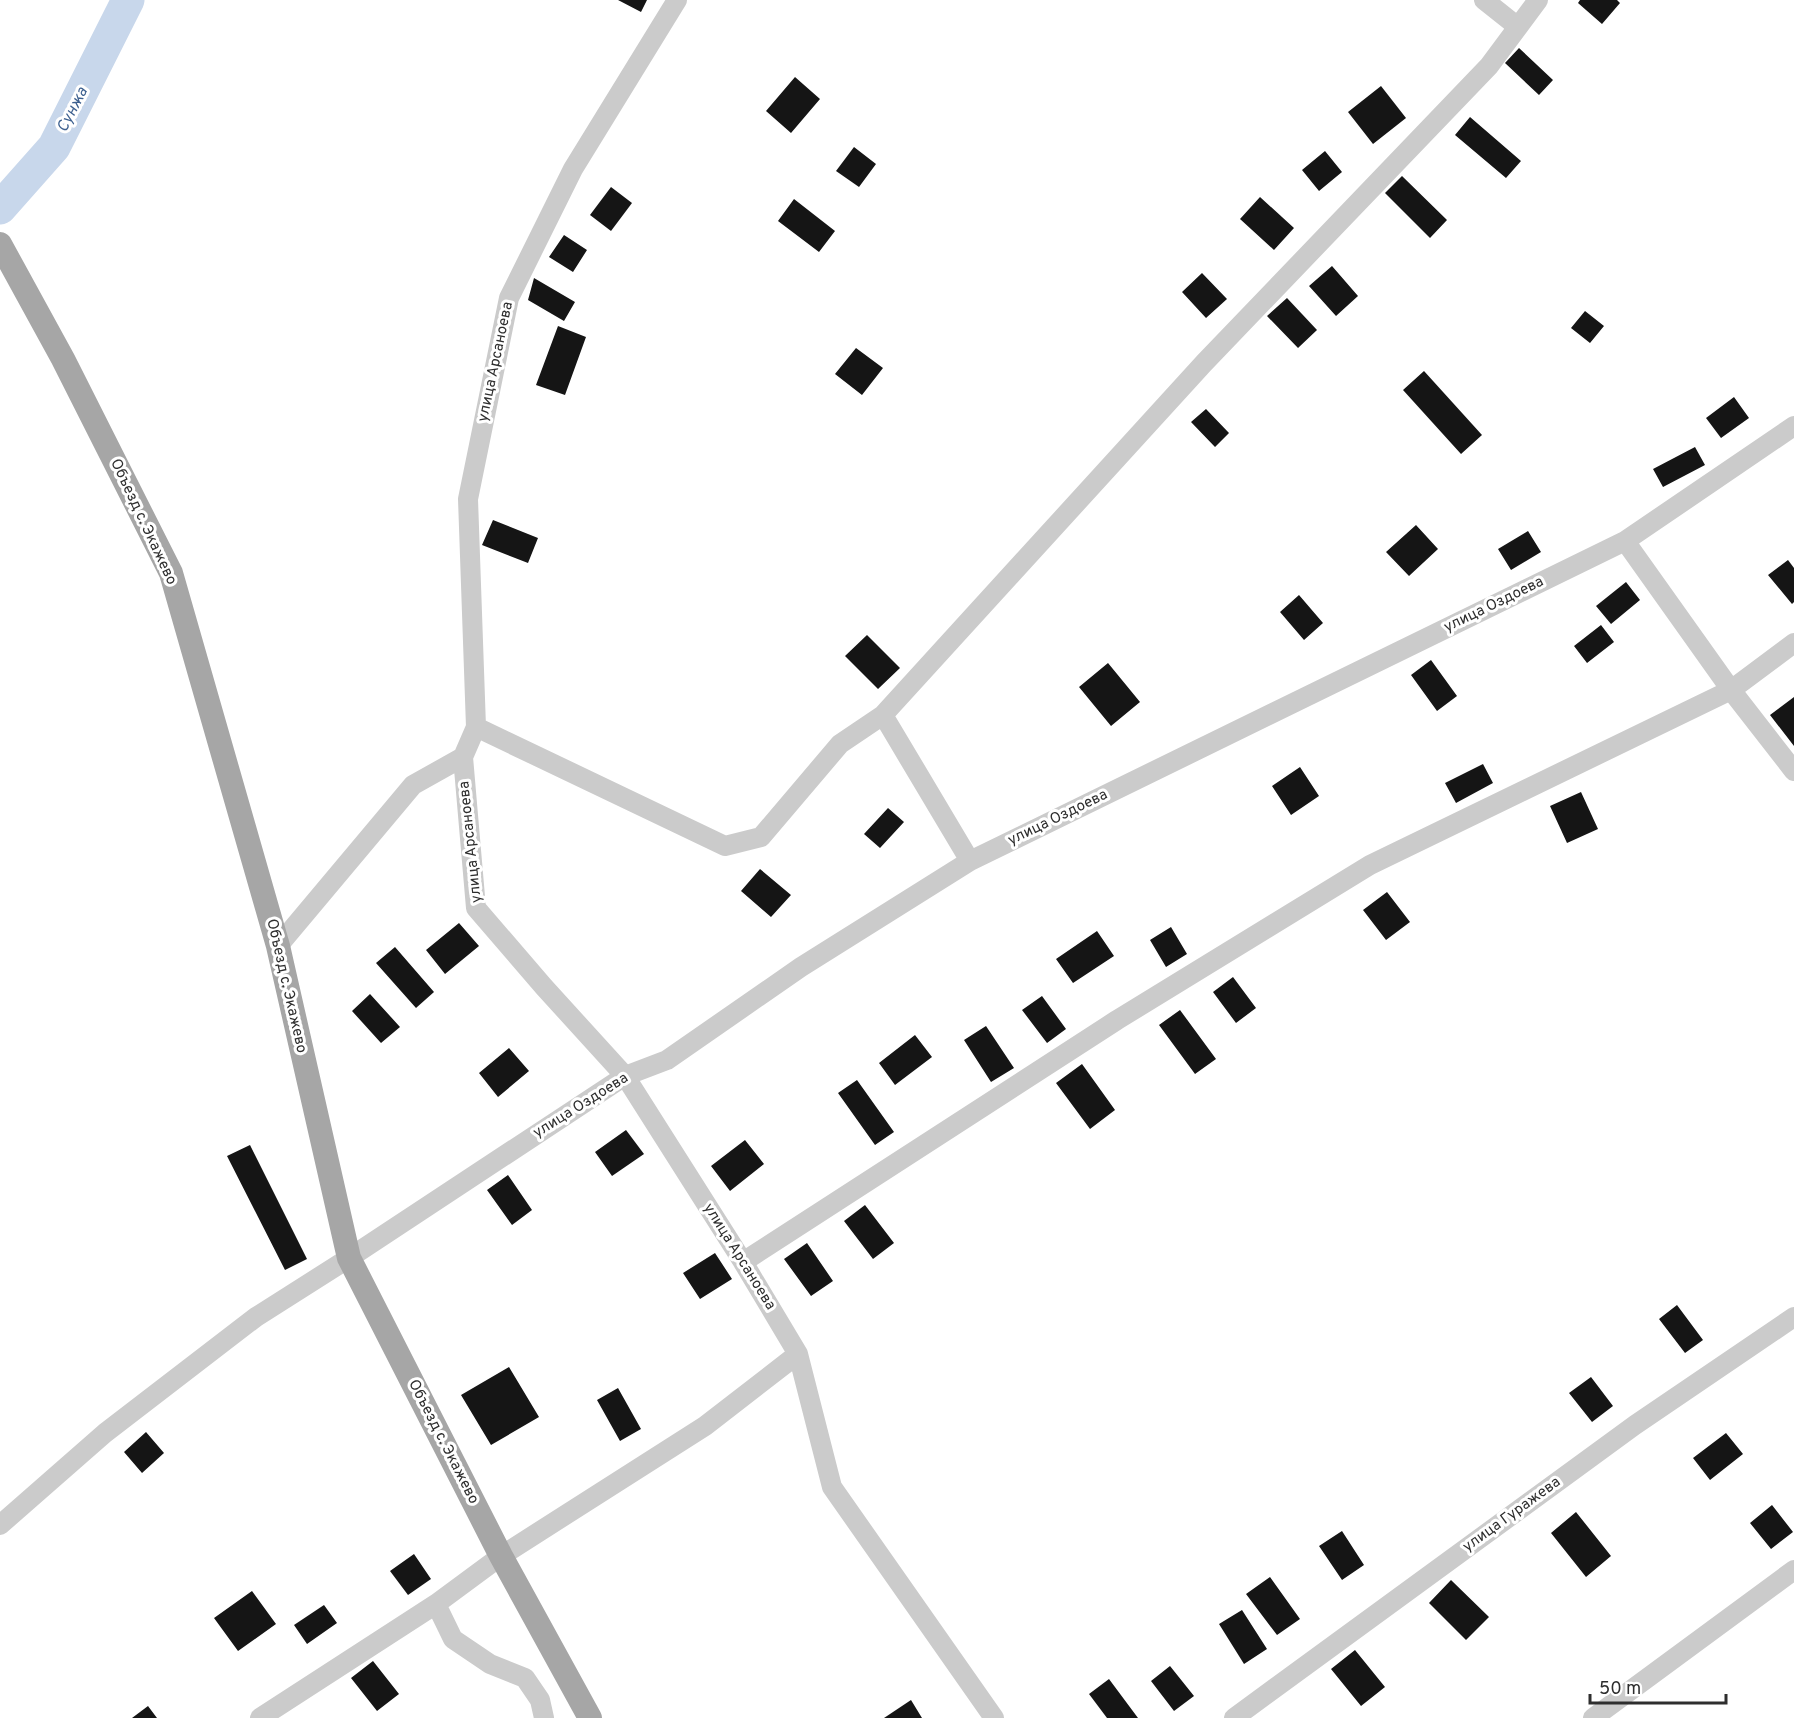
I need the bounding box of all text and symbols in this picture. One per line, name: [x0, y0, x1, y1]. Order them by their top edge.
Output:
water label: Сунжа: [53, 83, 93, 136]
street label: улица Арсаноева: [474, 300, 518, 424]
street label: Объезд с. Экажево: [105, 456, 181, 588]
street label: улица Оздоева: [1441, 573, 1547, 637]
street label: улица Арсаноева: [455, 780, 487, 904]
street label: улица Оздоева: [1005, 786, 1111, 850]
street label: Объезд с. Экажево: [261, 917, 311, 1055]
street label: улица Оздоева: [530, 1069, 632, 1143]
street label: улица Арсаноева: [698, 1200, 780, 1314]
street label: Объезд с. Экажево: [403, 1377, 483, 1507]
street label: улица Гуражева: [1459, 1473, 1565, 1557]
scale bar: [1590, 1667, 1726, 1705]
text: 50 m: [1599, 1678, 1641, 1701]

